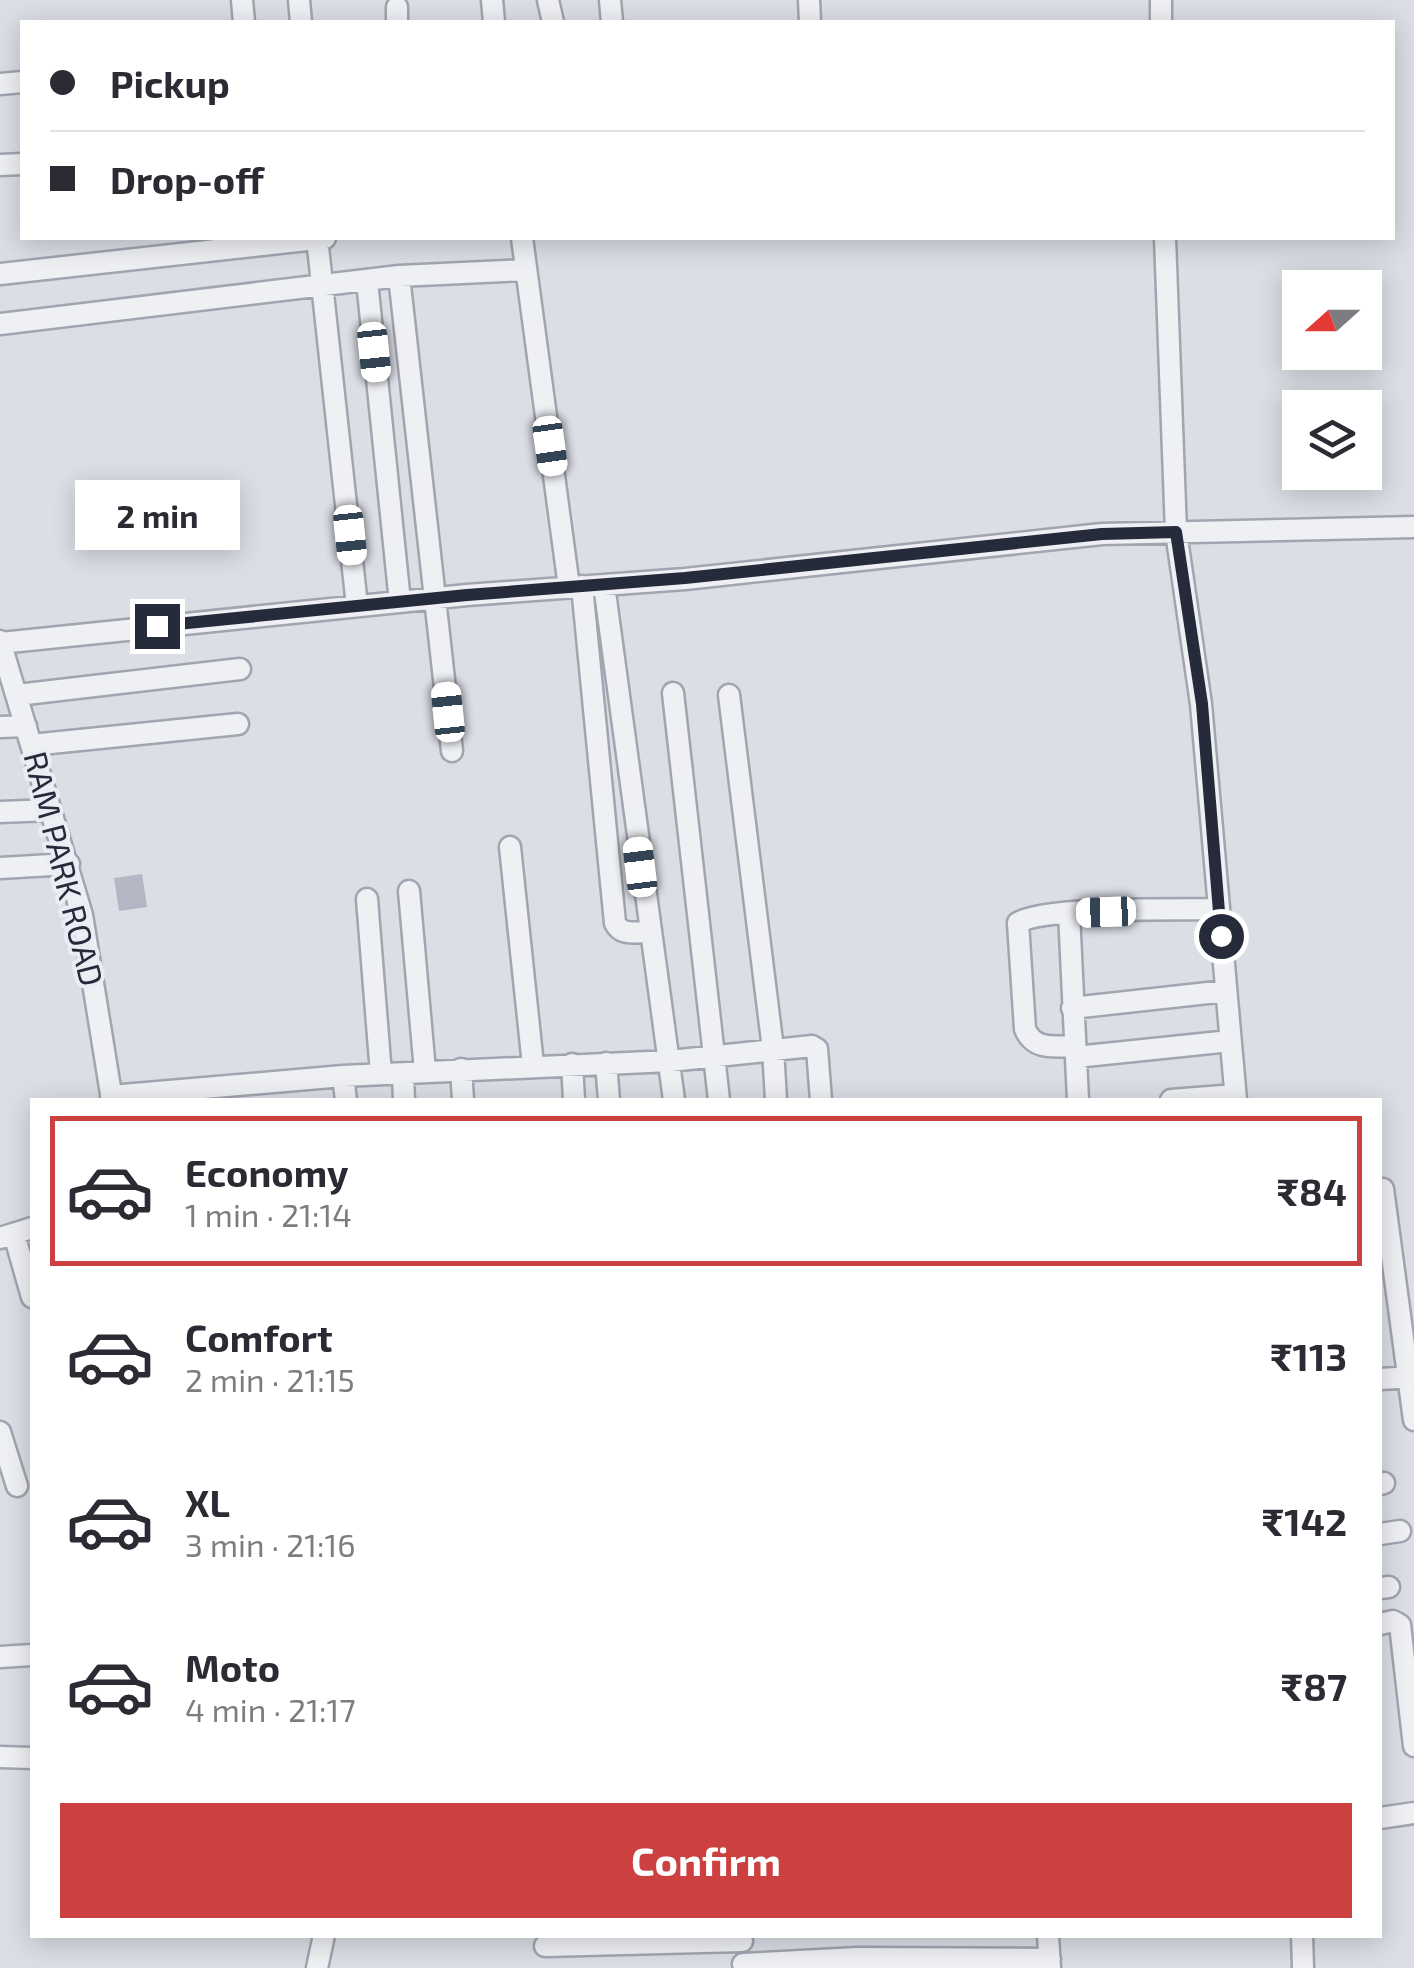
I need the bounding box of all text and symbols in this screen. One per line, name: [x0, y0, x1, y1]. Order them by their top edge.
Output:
text: Pickup: [110, 60, 230, 106]
text: Drop-off: [110, 156, 264, 202]
north arrow: [1282, 270, 1382, 370]
map controls: [1282, 270, 1382, 490]
car: [356, 321, 392, 383]
button: layers: [1282, 390, 1382, 490]
car: [531, 414, 569, 478]
callout: 2 min: [74, 481, 240, 551]
text: 2 min: [117, 496, 198, 534]
car: [332, 504, 368, 566]
route end: [135, 604, 180, 649]
car: [430, 681, 466, 743]
street label: RAM PARK ROAD: [17, 747, 112, 990]
car: [621, 835, 659, 899]
car: [1075, 896, 1137, 928]
route start: [1199, 914, 1244, 959]
icon: car: [65, 1146, 155, 1236]
text: Economy: [185, 1149, 349, 1195]
text: ₹84: [1277, 1168, 1347, 1214]
text: 1 min · 21:14: [185, 1195, 352, 1233]
icon: car: [65, 1311, 155, 1401]
text: Comfort: [185, 1314, 333, 1360]
text: ₹113: [1270, 1333, 1347, 1379]
text: 2 min · 21:15: [185, 1360, 355, 1398]
icon: car: [65, 1476, 155, 1566]
text: XL: [185, 1479, 230, 1525]
text: ₹142: [1262, 1498, 1347, 1544]
text: 3 min · 21:16: [185, 1525, 356, 1563]
icon: car: [65, 1641, 155, 1731]
text: Moto: [185, 1644, 280, 1690]
text: ₹87: [1281, 1663, 1347, 1709]
text: 4 min · 21:17: [185, 1690, 356, 1728]
button: Confirm: [60, 1803, 1352, 1918]

